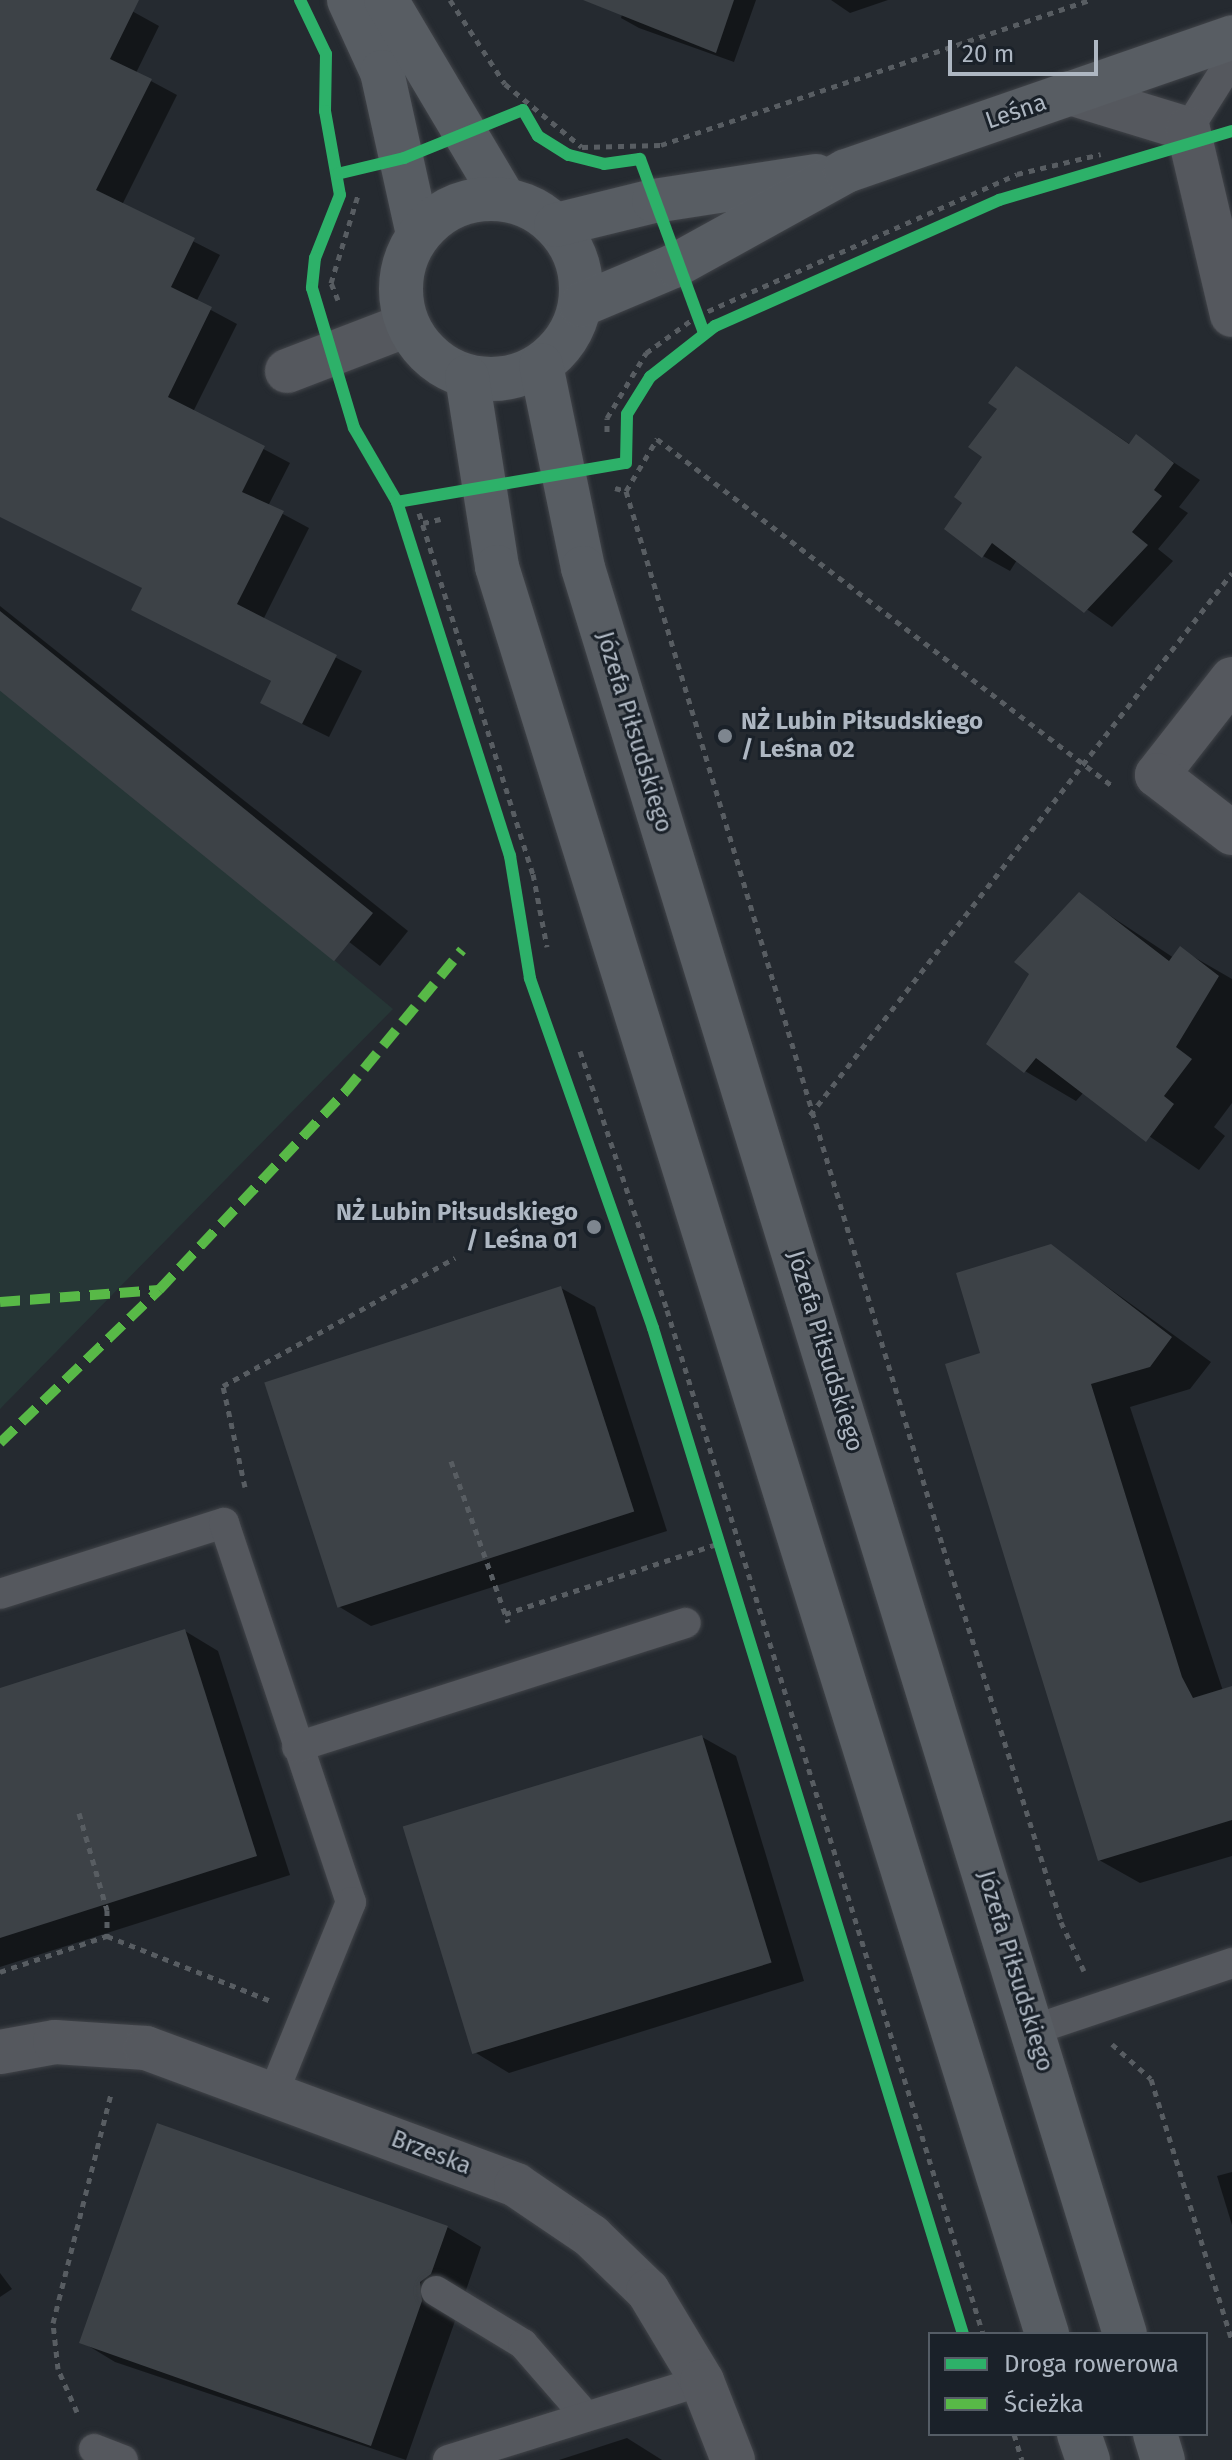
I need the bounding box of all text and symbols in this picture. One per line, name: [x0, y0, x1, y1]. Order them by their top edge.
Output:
scale bar: [952, 24, 1102, 74]
text: 20 m: [962, 40, 1014, 68]
street label: Leśna: [982, 88, 1050, 136]
street label: Józefa Piłsudskiego: [590, 628, 678, 836]
place label: NŻ Lubin Piłsudskiego / Leśna 02: [741, 708, 983, 764]
marker: NŻ Lubin Piłsudskiego / Leśna 02: [716, 727, 734, 745]
place label: NŻ Lubin Piłsudskiego / Leśna 01: [336, 1199, 578, 1255]
marker: NŻ Lubin Piłsudskiego / Leśna 01: [585, 1218, 603, 1236]
street label: Józefa Piłsudskiego: [781, 1247, 869, 1455]
street label: Józefa Piłsudskiego: [971, 1867, 1059, 2075]
street label: Brzeska: [387, 2125, 475, 2181]
legend: [928, 2332, 1208, 2436]
text: Droga rowerowa: [1004, 2350, 1179, 2378]
text: Ścieżka: [1004, 2390, 1084, 2418]

